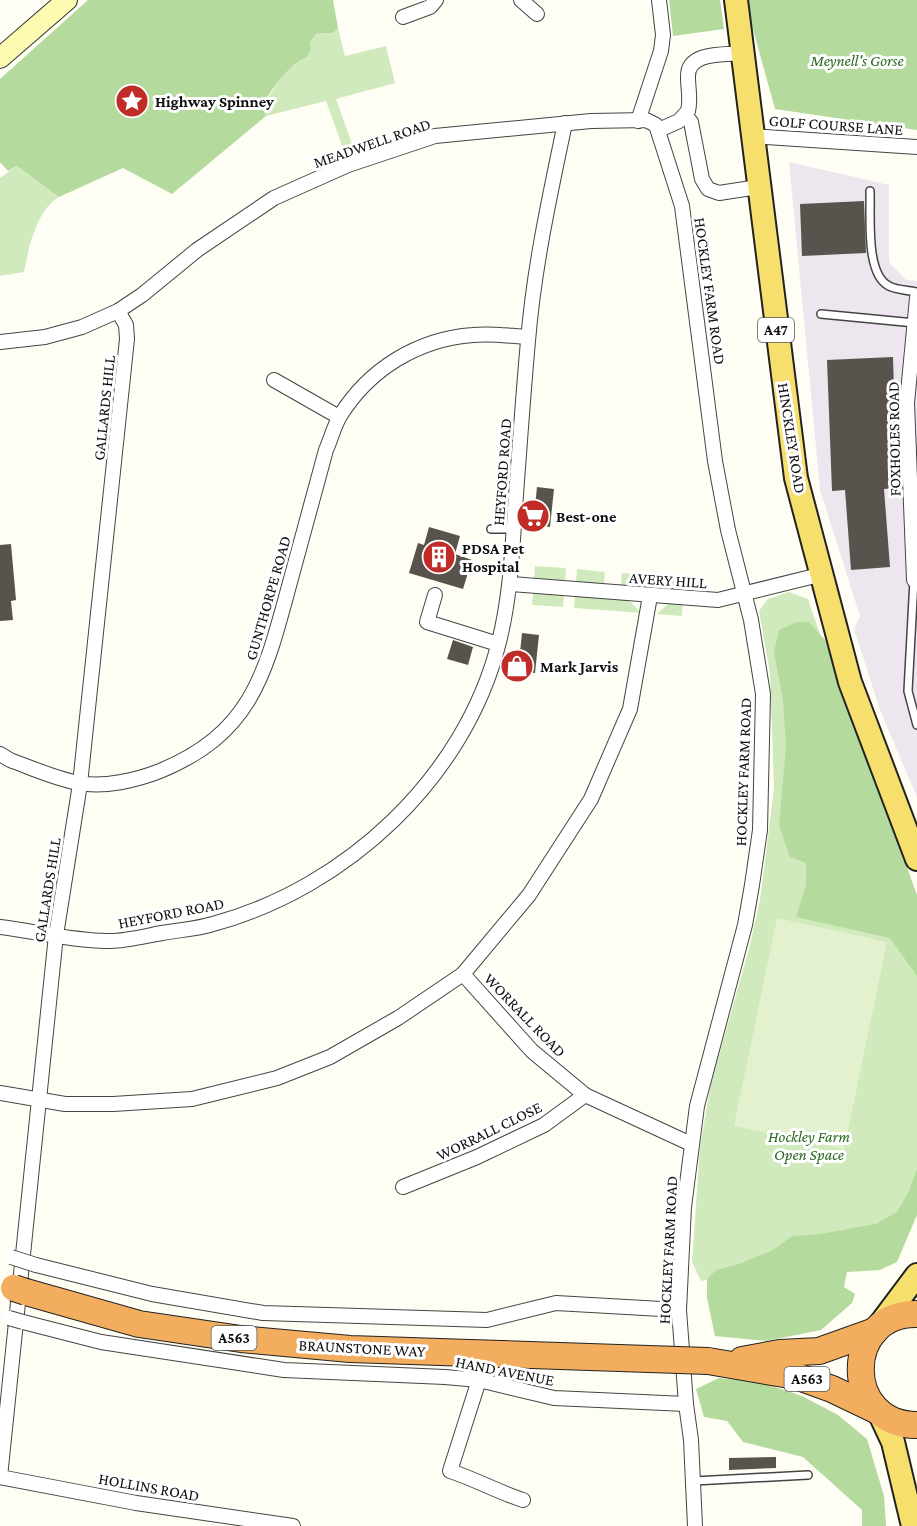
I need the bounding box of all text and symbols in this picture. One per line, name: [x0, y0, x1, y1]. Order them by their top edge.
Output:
park label: Meynell's Gorse: [809, 52, 904, 70]
place icon: Highway Spinney: [114, 83, 150, 119]
place label: Highway Spinney: [155, 93, 274, 110]
street label: GOLF COURSE LANE: [768, 112, 904, 138]
street label: MEADWELL ROAD: [311, 115, 433, 171]
street label: HOCKLEY FARM ROAD: [691, 216, 729, 366]
road number: A47: [758, 318, 794, 342]
street label: GALLARDS HILL: [90, 355, 118, 461]
street label: FOXHOLES ROAD: [884, 381, 904, 497]
street label: HINCKLEY ROAD: [775, 382, 809, 494]
street label: HEYFORD ROAD: [490, 418, 514, 526]
supermarket icon: Best-one: [515, 498, 551, 534]
place label: Best-one: [556, 508, 617, 525]
street label: GUNTHORPE ROAD: [242, 534, 294, 662]
building icon: PDSA Pet Hospital: [421, 539, 457, 575]
place label: PDSA Pet Hospital: [462, 540, 525, 575]
street label: AVERY HILL: [629, 569, 707, 591]
shop icon: Mark Jarvis: [499, 648, 535, 684]
place label: Mark Jarvis: [540, 658, 619, 675]
street label: HOCKLEY FARM ROAD: [732, 697, 754, 847]
street label: GALLARDS HILL: [30, 837, 64, 943]
street label: HEYFORD ROAD: [117, 894, 225, 932]
street label: WORRALL ROAD: [481, 970, 569, 1060]
street label: WORRALL CLOSE: [434, 1098, 545, 1164]
park label: Hockley Farm Open Space: [768, 1128, 850, 1164]
street label: HOCKLEY FARM ROAD: [656, 1175, 680, 1325]
road number: A563: [212, 1326, 256, 1350]
street label: BRAUNSTONE WAY: [298, 1336, 426, 1360]
street label: HAND AVENUE: [454, 1353, 556, 1389]
road number: A563: [784, 1367, 830, 1391]
street label: HOLLINS ROAD: [97, 1470, 201, 1504]

